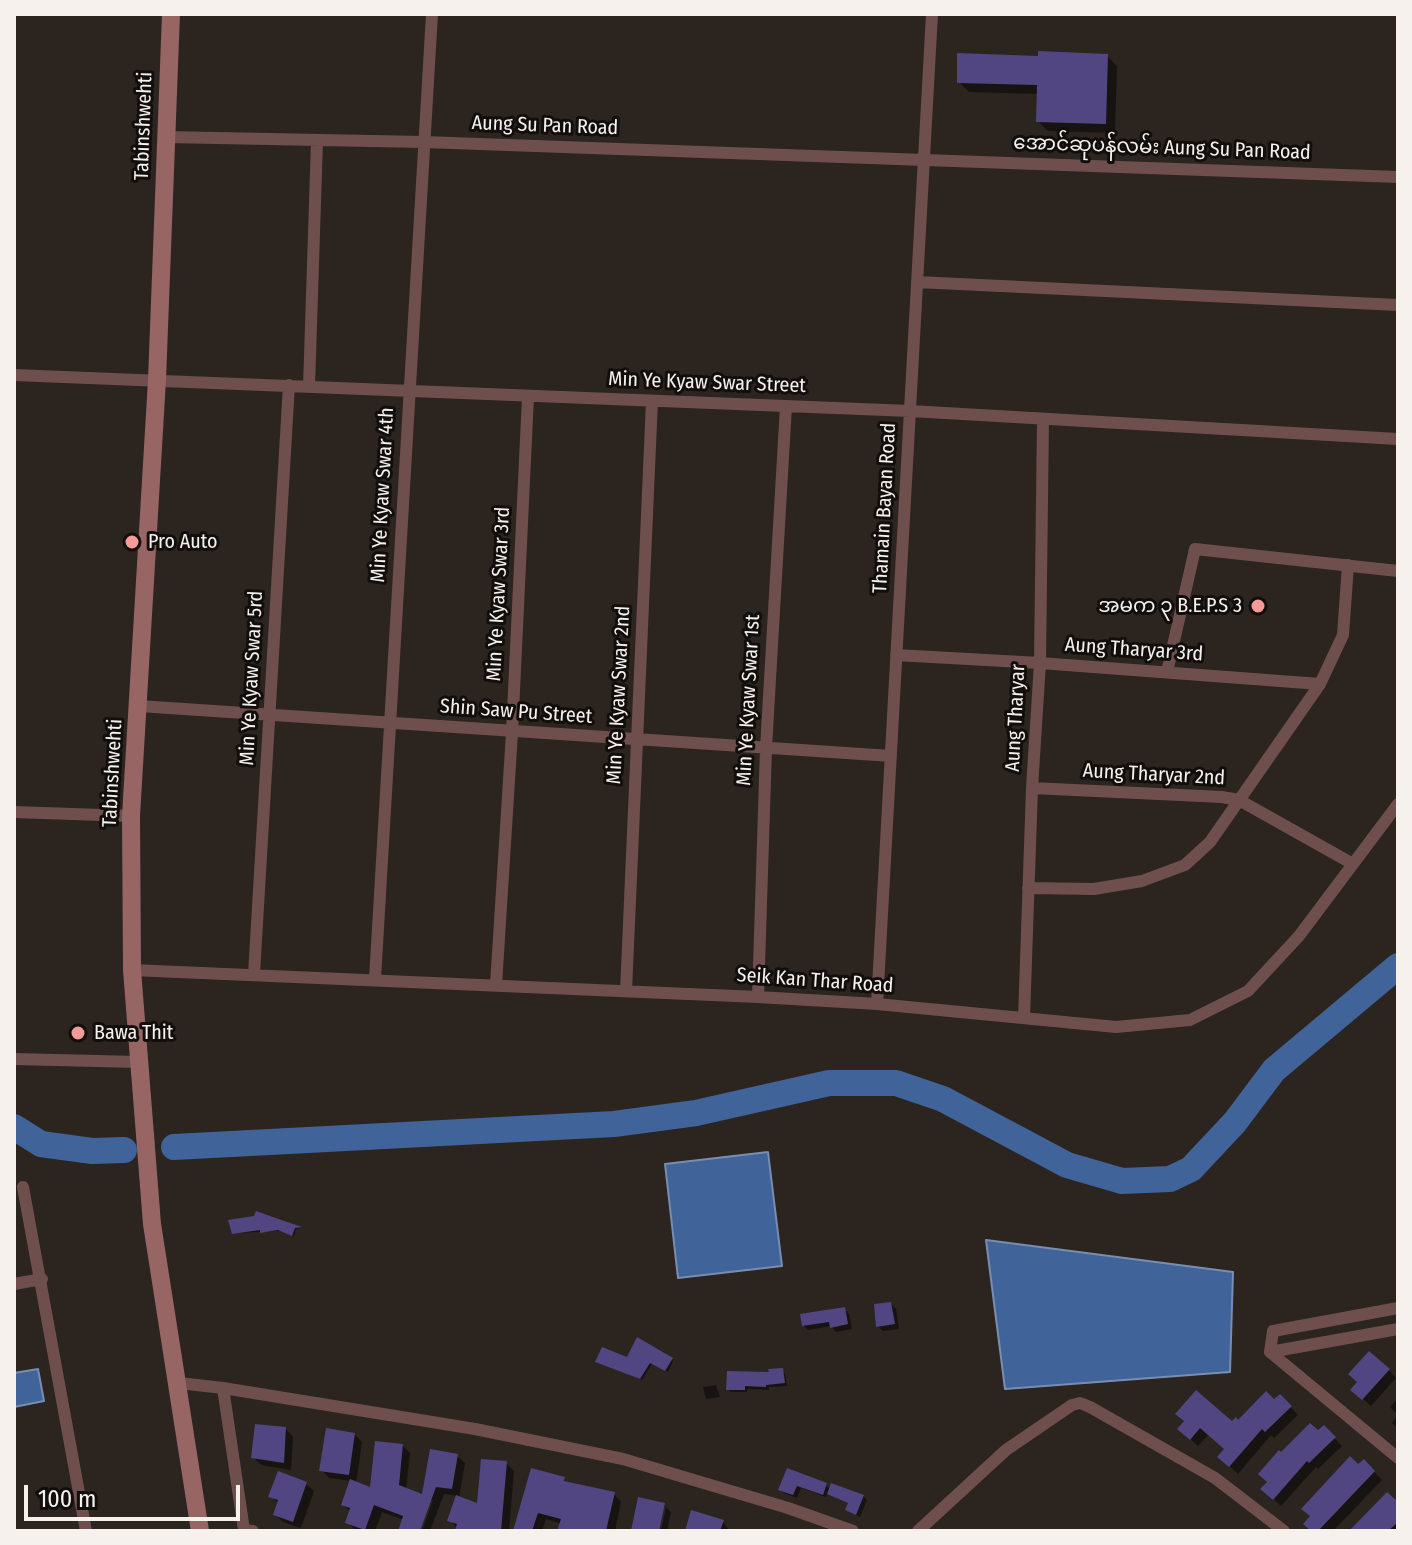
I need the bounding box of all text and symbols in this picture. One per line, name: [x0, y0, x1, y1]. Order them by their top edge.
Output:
street label: Tabinshwehti: [130, 71, 158, 181]
street label: Aung Su Pan Road: [471, 111, 619, 141]
street label: အောင်ဆုပန်လမ်း Aung Su Pan Road: [1013, 131, 1311, 165]
street label: Min Ye Kyaw Swar Street: [608, 368, 806, 398]
street label: Min Ye Kyaw Swar 4th: [366, 407, 400, 583]
street label: Thamain Bayan Road: [869, 422, 901, 594]
street label: Min Ye Kyaw Swar 3rd: [482, 506, 516, 682]
place label: Pro Auto: [148, 530, 217, 554]
marker: Pro Auto: [123, 533, 141, 551]
street label: Min Ye Kyaw Swar 5rd: [235, 590, 269, 766]
place label: အမက ၃ B.E.P.S 3: [1098, 594, 1242, 618]
marker: အမက ၃ B.E.P.S 3: [1249, 597, 1267, 615]
street label: Min Ye Kyaw Swar 2nd: [602, 605, 636, 785]
street label: Min Ye Kyaw Swar 1st: [733, 614, 765, 786]
street label: Aung Tharyar 3rd: [1064, 633, 1204, 667]
street label: Aung Tharyar: [1001, 664, 1031, 772]
street label: Shin Saw Pu Street: [439, 695, 593, 729]
street label: Tabinshwehti: [98, 718, 128, 828]
street label: Aung Tharyar 2nd: [1082, 759, 1226, 791]
street label: Seik Kan Thar Road: [736, 964, 894, 998]
place label: Bawa Thit: [94, 1021, 173, 1045]
marker: Bawa Thit: [69, 1024, 87, 1042]
scale bar: [28, 1469, 244, 1519]
text: 100 m: [38, 1485, 96, 1513]

